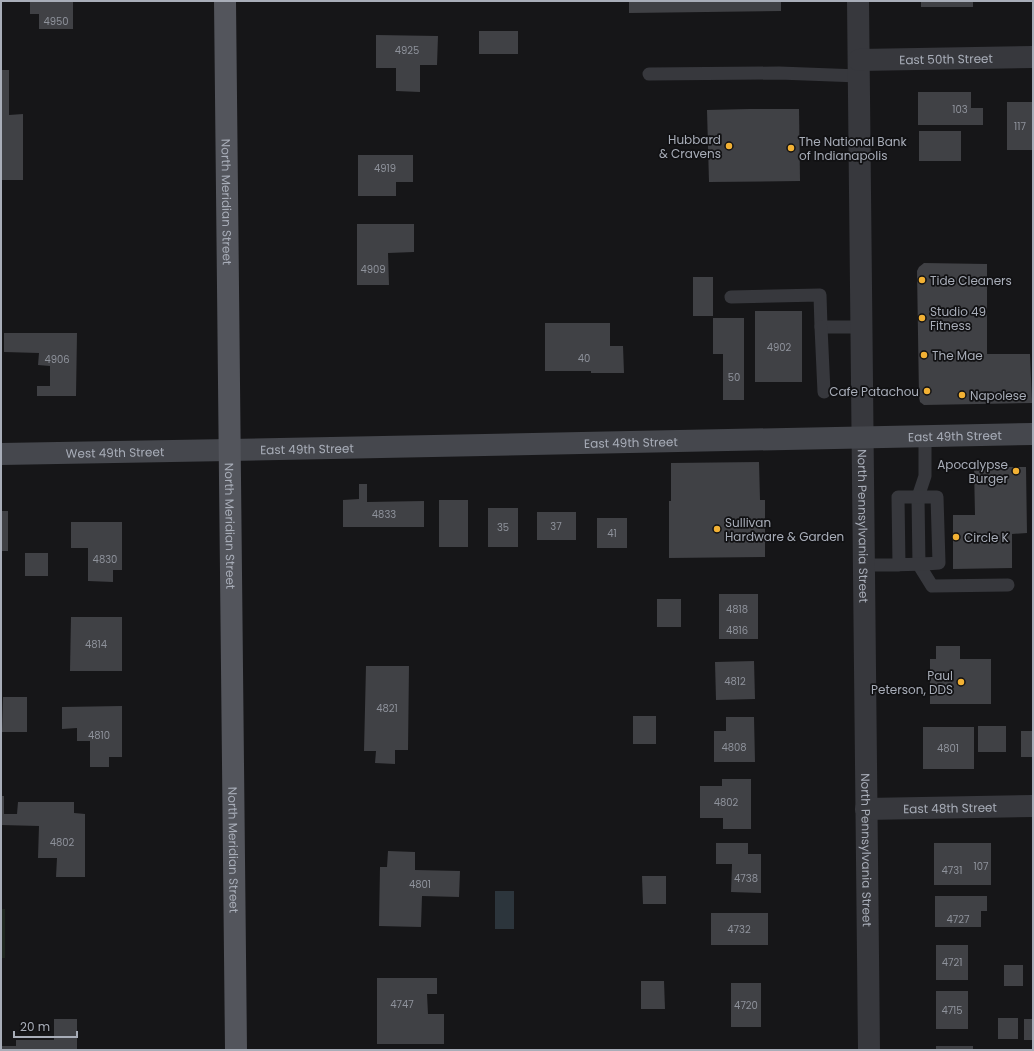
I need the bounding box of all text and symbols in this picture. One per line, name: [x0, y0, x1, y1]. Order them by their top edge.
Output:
house number: 4950: [43, 14, 69, 29]
house number: 4925: [395, 43, 419, 58]
street label: East 50th Street: [899, 49, 993, 68]
house number: 103: [952, 102, 968, 117]
house number: 117: [1014, 119, 1026, 134]
place label: Hubbard & Cravens: [659, 131, 721, 162]
place label: The National Bank of Indianapolis: [799, 133, 907, 164]
street label: North Meridian Street: [218, 139, 236, 265]
marker: Hubbard & Cravens: [724, 141, 734, 151]
marker: The National Bank of Indianapolis: [786, 143, 796, 153]
house number: 4919: [374, 161, 396, 176]
house number: 4909: [360, 262, 386, 277]
place label: Tide Cleaners: [930, 272, 1012, 289]
marker: Tide Cleaners: [917, 275, 927, 285]
place label: Studio 49 Fitness: [930, 303, 986, 334]
marker: Studio 49 Fitness: [917, 313, 927, 323]
house number: 4902: [767, 340, 792, 355]
place label: The Mae: [932, 347, 983, 364]
marker: The Mae: [919, 350, 929, 360]
house number: 40: [578, 351, 590, 366]
house number: 4906: [44, 352, 70, 367]
house number: 50: [728, 370, 740, 385]
place label: Cafe Patachou: [829, 383, 919, 400]
marker: Cafe Patachou: [922, 386, 932, 396]
place label: Napolese: [970, 387, 1026, 404]
marker: Napolese: [957, 390, 967, 400]
street label: East 49th Street: [908, 426, 1002, 445]
street label: East 49th Street: [584, 433, 678, 451]
street label: East 49th Street: [260, 439, 354, 458]
street label: West 49th Street: [66, 443, 164, 461]
street label: North Pennsylvania Street: [854, 449, 873, 603]
place label: Apocalypse Burger: [937, 456, 1009, 487]
street label: North Meridian Street: [221, 463, 240, 589]
marker: Apocalypse Burger: [1011, 466, 1021, 476]
house number: 4833: [372, 507, 396, 522]
place label: Sullivan Hardware & Garden: [725, 514, 844, 545]
house number: 37: [550, 519, 562, 534]
house number: 35: [497, 520, 509, 535]
marker: Sullivan Hardware & Garden: [712, 524, 722, 534]
house number: 41: [607, 526, 617, 541]
place label: Circle K: [964, 529, 1009, 546]
marker: Circle K: [951, 532, 961, 542]
house number: 4830: [93, 552, 117, 567]
house number: 4818: [726, 602, 748, 617]
house number: 4816: [726, 623, 748, 638]
house number: 4814: [85, 637, 107, 652]
place label: Paul Peterson, DDS: [871, 667, 953, 698]
house number: 4812: [724, 674, 746, 689]
marker: Paul Peterson, DDS: [956, 677, 966, 687]
house number: 4821: [376, 701, 398, 716]
house number: 4810: [88, 728, 110, 743]
house number: 4808: [721, 740, 747, 755]
house number: 4801: [937, 741, 959, 756]
street label: North Pennsylvania Street: [858, 773, 876, 927]
street label: North Meridian Street: [225, 787, 243, 913]
house number: 4802: [714, 795, 739, 810]
street label: East 48th Street: [903, 798, 997, 817]
house number: 4802: [50, 835, 75, 850]
house number: 107: [974, 859, 989, 874]
house number: 4731: [942, 863, 962, 878]
house number: 4738: [734, 871, 758, 886]
house number: 4801: [409, 877, 431, 892]
house number: 4727: [947, 912, 970, 927]
house number: 4732: [727, 922, 751, 937]
house number: 4721: [942, 955, 962, 970]
house number: 4747: [390, 997, 414, 1012]
house number: 4720: [734, 998, 758, 1013]
house number: 4715: [941, 1003, 963, 1018]
scale bar: [14, 1013, 77, 1039]
text: 20 m: [20, 1018, 50, 1035]

